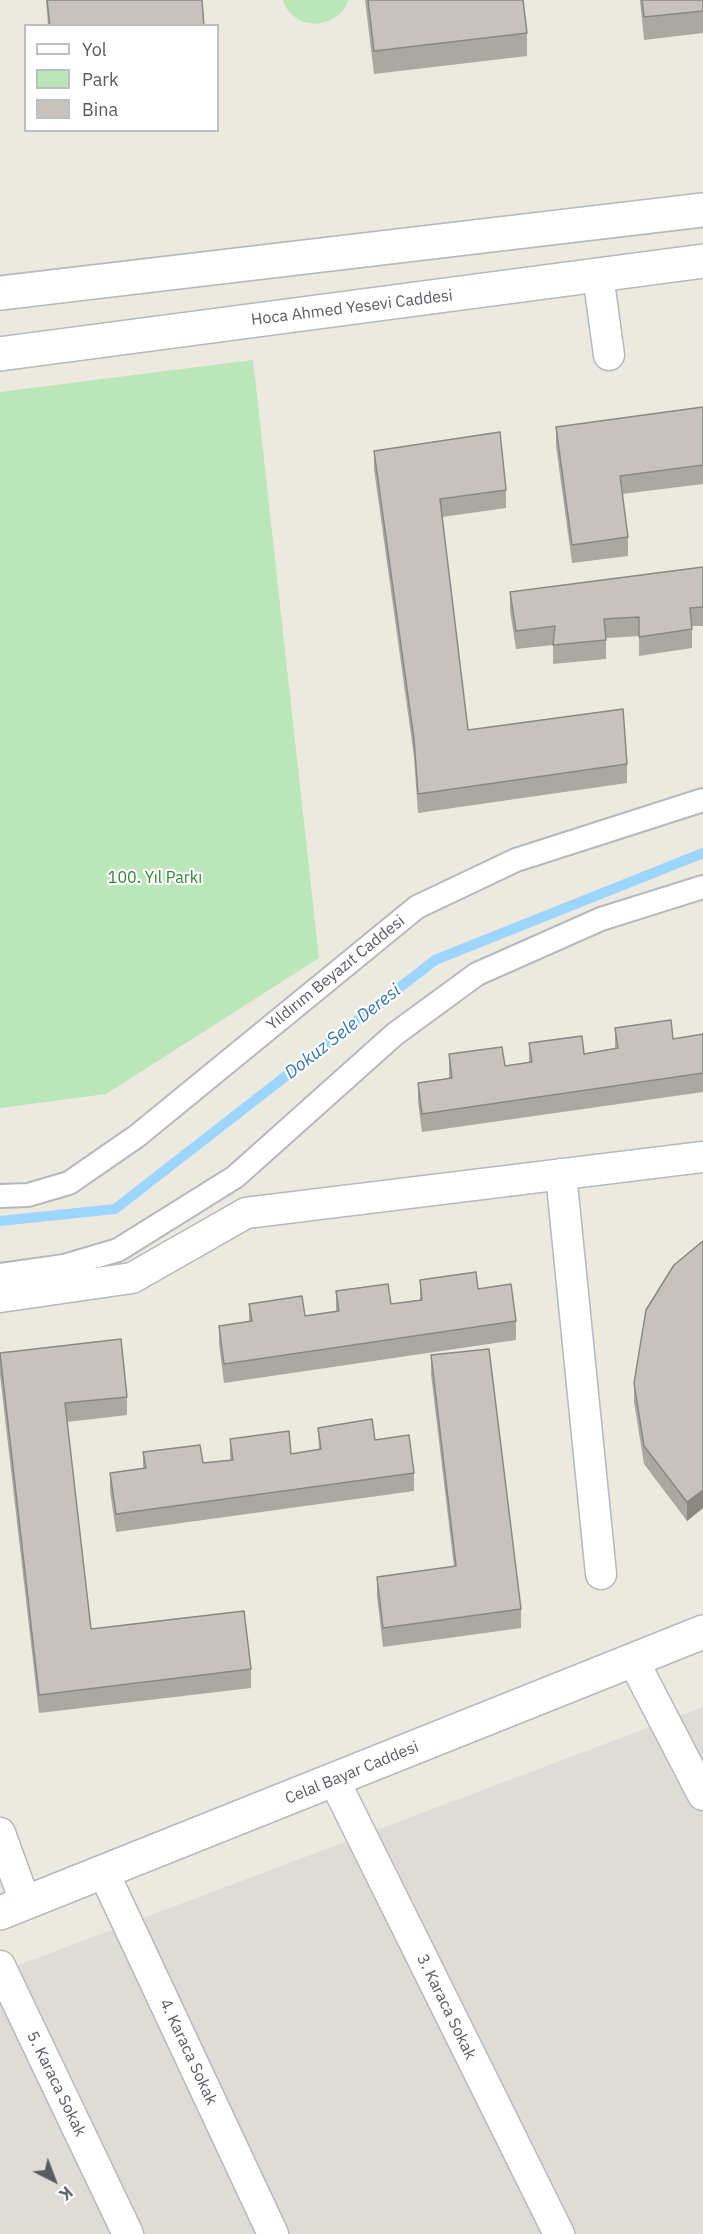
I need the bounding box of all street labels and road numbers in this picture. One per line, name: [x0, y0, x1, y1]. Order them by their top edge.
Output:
street label: Hoca Ahmed Yesevi Caddesi: [250, 286, 454, 330]
street label: Yıldırım Beyazıt Caddesi: [263, 911, 409, 1035]
street label: Celal Bayar Caddesi: [282, 1737, 422, 1809]
street label: 3. Karaca Sokak: [412, 1951, 480, 2063]
street label: 4. Karaca Sokak: [155, 1996, 221, 2108]
street label: 5. Karaca Sokak: [22, 2028, 90, 2140]

